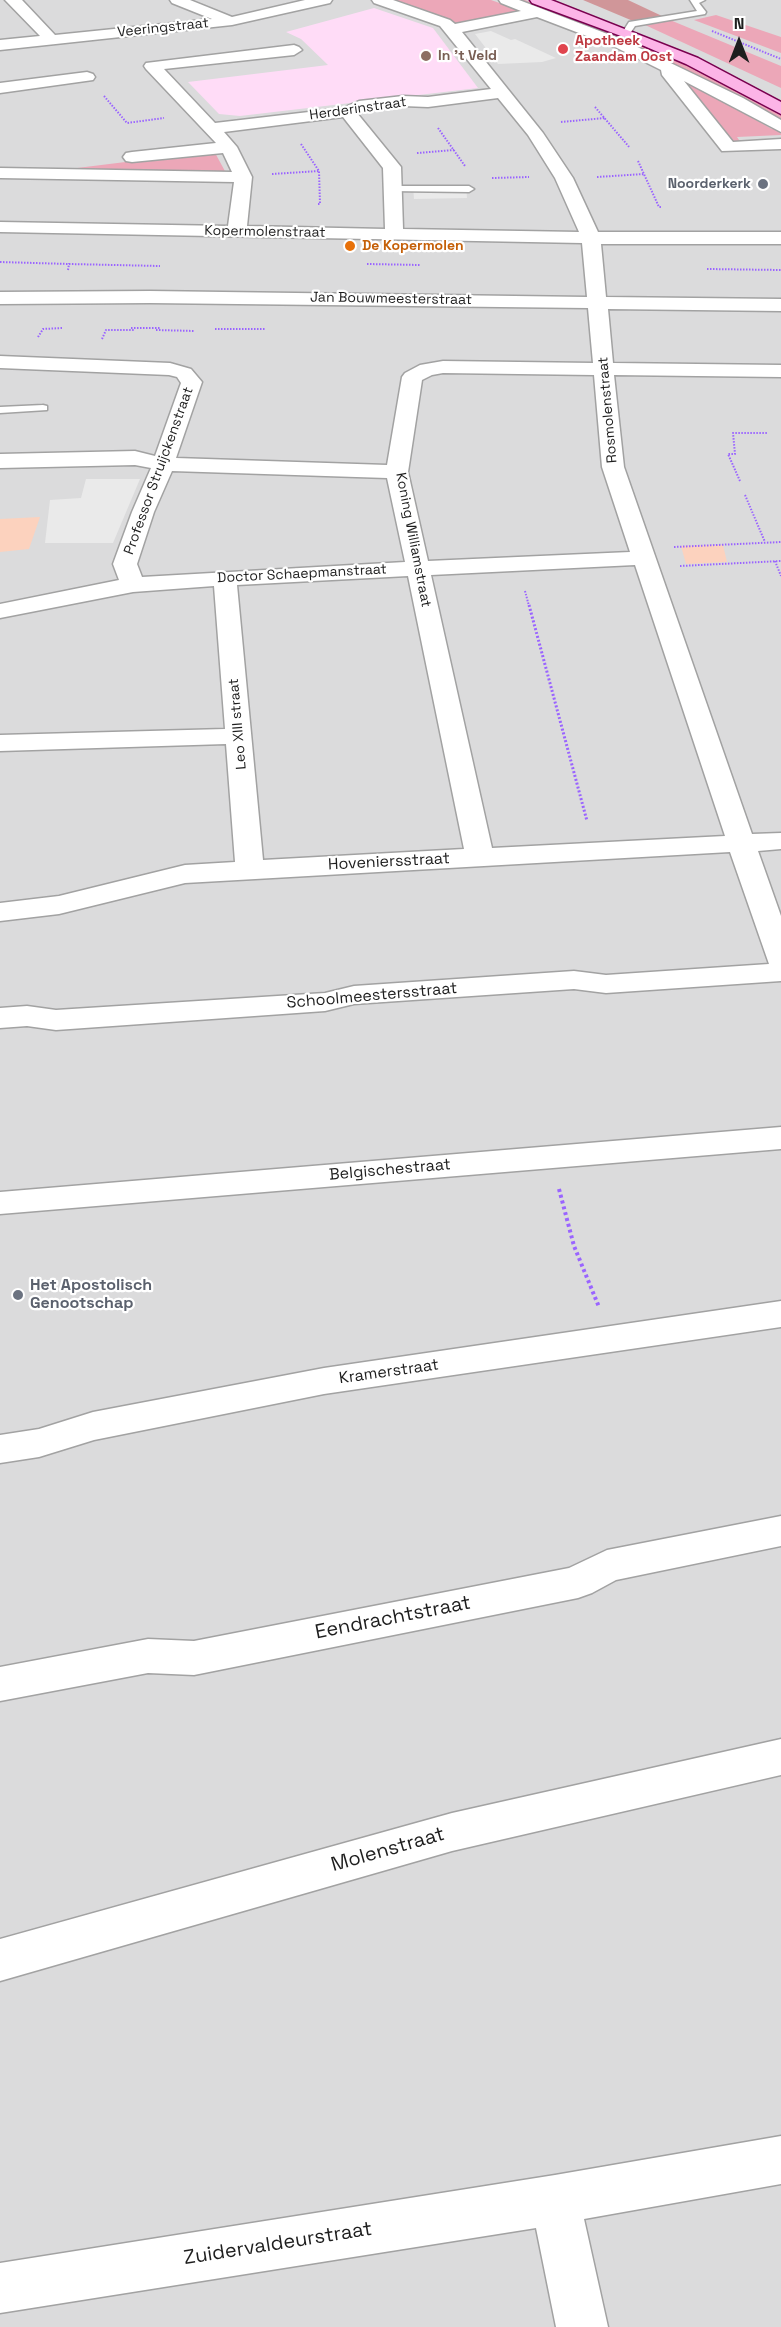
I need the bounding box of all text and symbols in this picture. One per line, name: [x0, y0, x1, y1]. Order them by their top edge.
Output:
north arrow: [709, 12, 769, 72]
text: N: [734, 13, 744, 34]
street label: Veeringstraat: [116, 15, 210, 41]
place label: Apotheek Zaandam Oost: [575, 33, 672, 66]
marker: Apotheek Zaandam Oost: [556, 42, 570, 56]
place label: In 't Veld: [438, 48, 497, 64]
marker: In 't Veld: [419, 49, 433, 63]
street label: Herderinstraat: [308, 94, 408, 124]
place label: Noorderkerk: [668, 176, 751, 192]
marker: Noorderkerk: [756, 177, 770, 191]
street label: Kopermolenstraat: [204, 223, 326, 241]
place label: De Kopermolen: [362, 238, 464, 254]
marker: De Kopermolen: [343, 239, 357, 253]
street label: Jan Bouwmeesterstraat: [310, 289, 472, 309]
street label: Rosmolenstraat: [595, 356, 621, 464]
street label: Professor Struijckenstraat: [121, 385, 197, 557]
street label: Koning Williamstraat: [392, 471, 434, 609]
street label: Doctor Schaepmanstraat: [217, 561, 387, 587]
street label: Leo XIII straat: [226, 678, 250, 770]
street label: Hoveniersstraat: [328, 849, 450, 875]
street label: Schoolmeestersstraat: [286, 979, 458, 1013]
street label: Belgischestraat: [328, 1155, 452, 1185]
place label: Het Apostolisch Genootschap: [30, 1276, 152, 1314]
marker: Het Apostolisch Genootschap: [11, 1288, 25, 1302]
street label: Kramerstraat: [338, 1356, 440, 1388]
street label: Eendrachtstraat: [313, 1591, 473, 1645]
street label: Molenstraat: [328, 1822, 448, 1878]
street label: Zuidervaldeurstraat: [182, 2217, 374, 2271]

